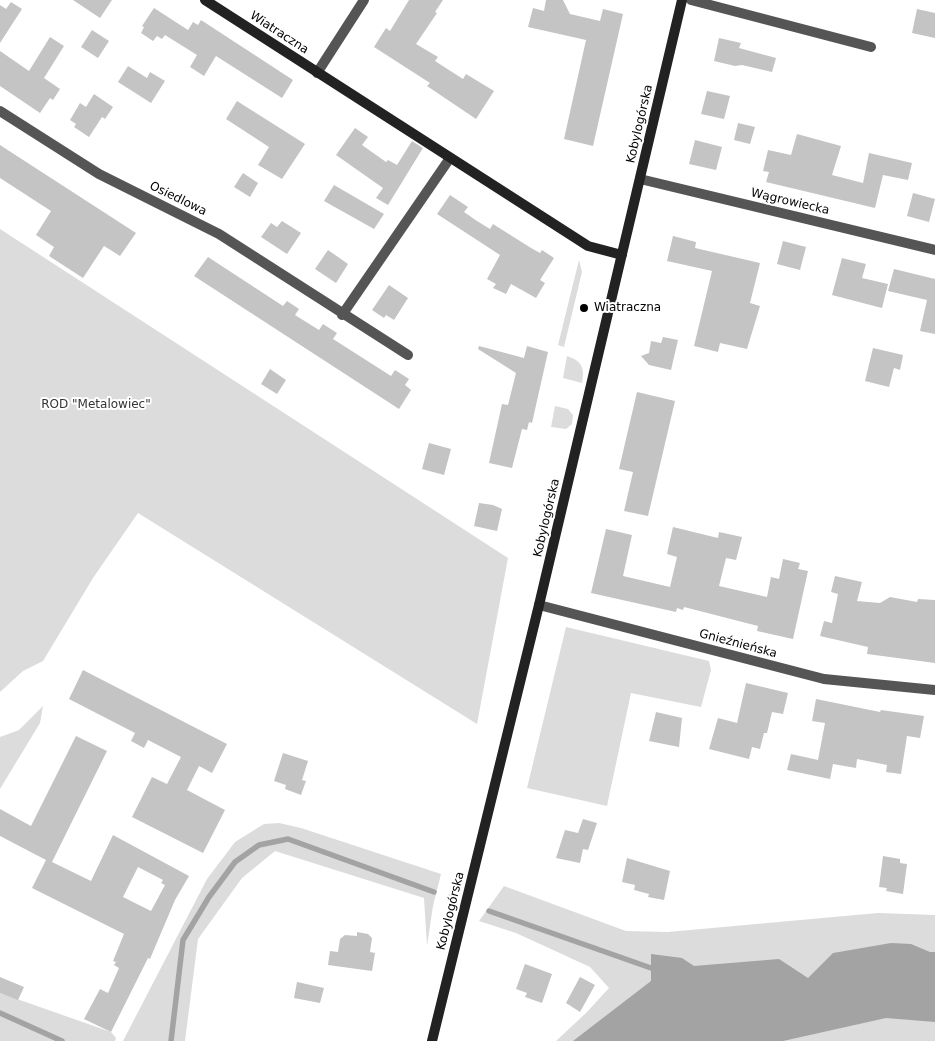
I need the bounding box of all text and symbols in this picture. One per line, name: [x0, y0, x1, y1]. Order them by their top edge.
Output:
street label: Wiatraczna: [247, 9, 311, 57]
street label: Kobylogórska: [624, 83, 656, 165]
street label: Osiedlowa: [147, 179, 209, 219]
street label: Wągrowiecka: [749, 186, 831, 218]
place label: Wiatraczna: [594, 301, 661, 315]
marker: Wiatraczna: [578, 302, 590, 314]
park label: ROD "Metalowiec": [41, 398, 151, 412]
street label: Kobylogórska: [531, 477, 563, 559]
street label: Gnieźnieńska: [697, 627, 779, 661]
street label: Kobylogórska: [434, 870, 468, 952]

